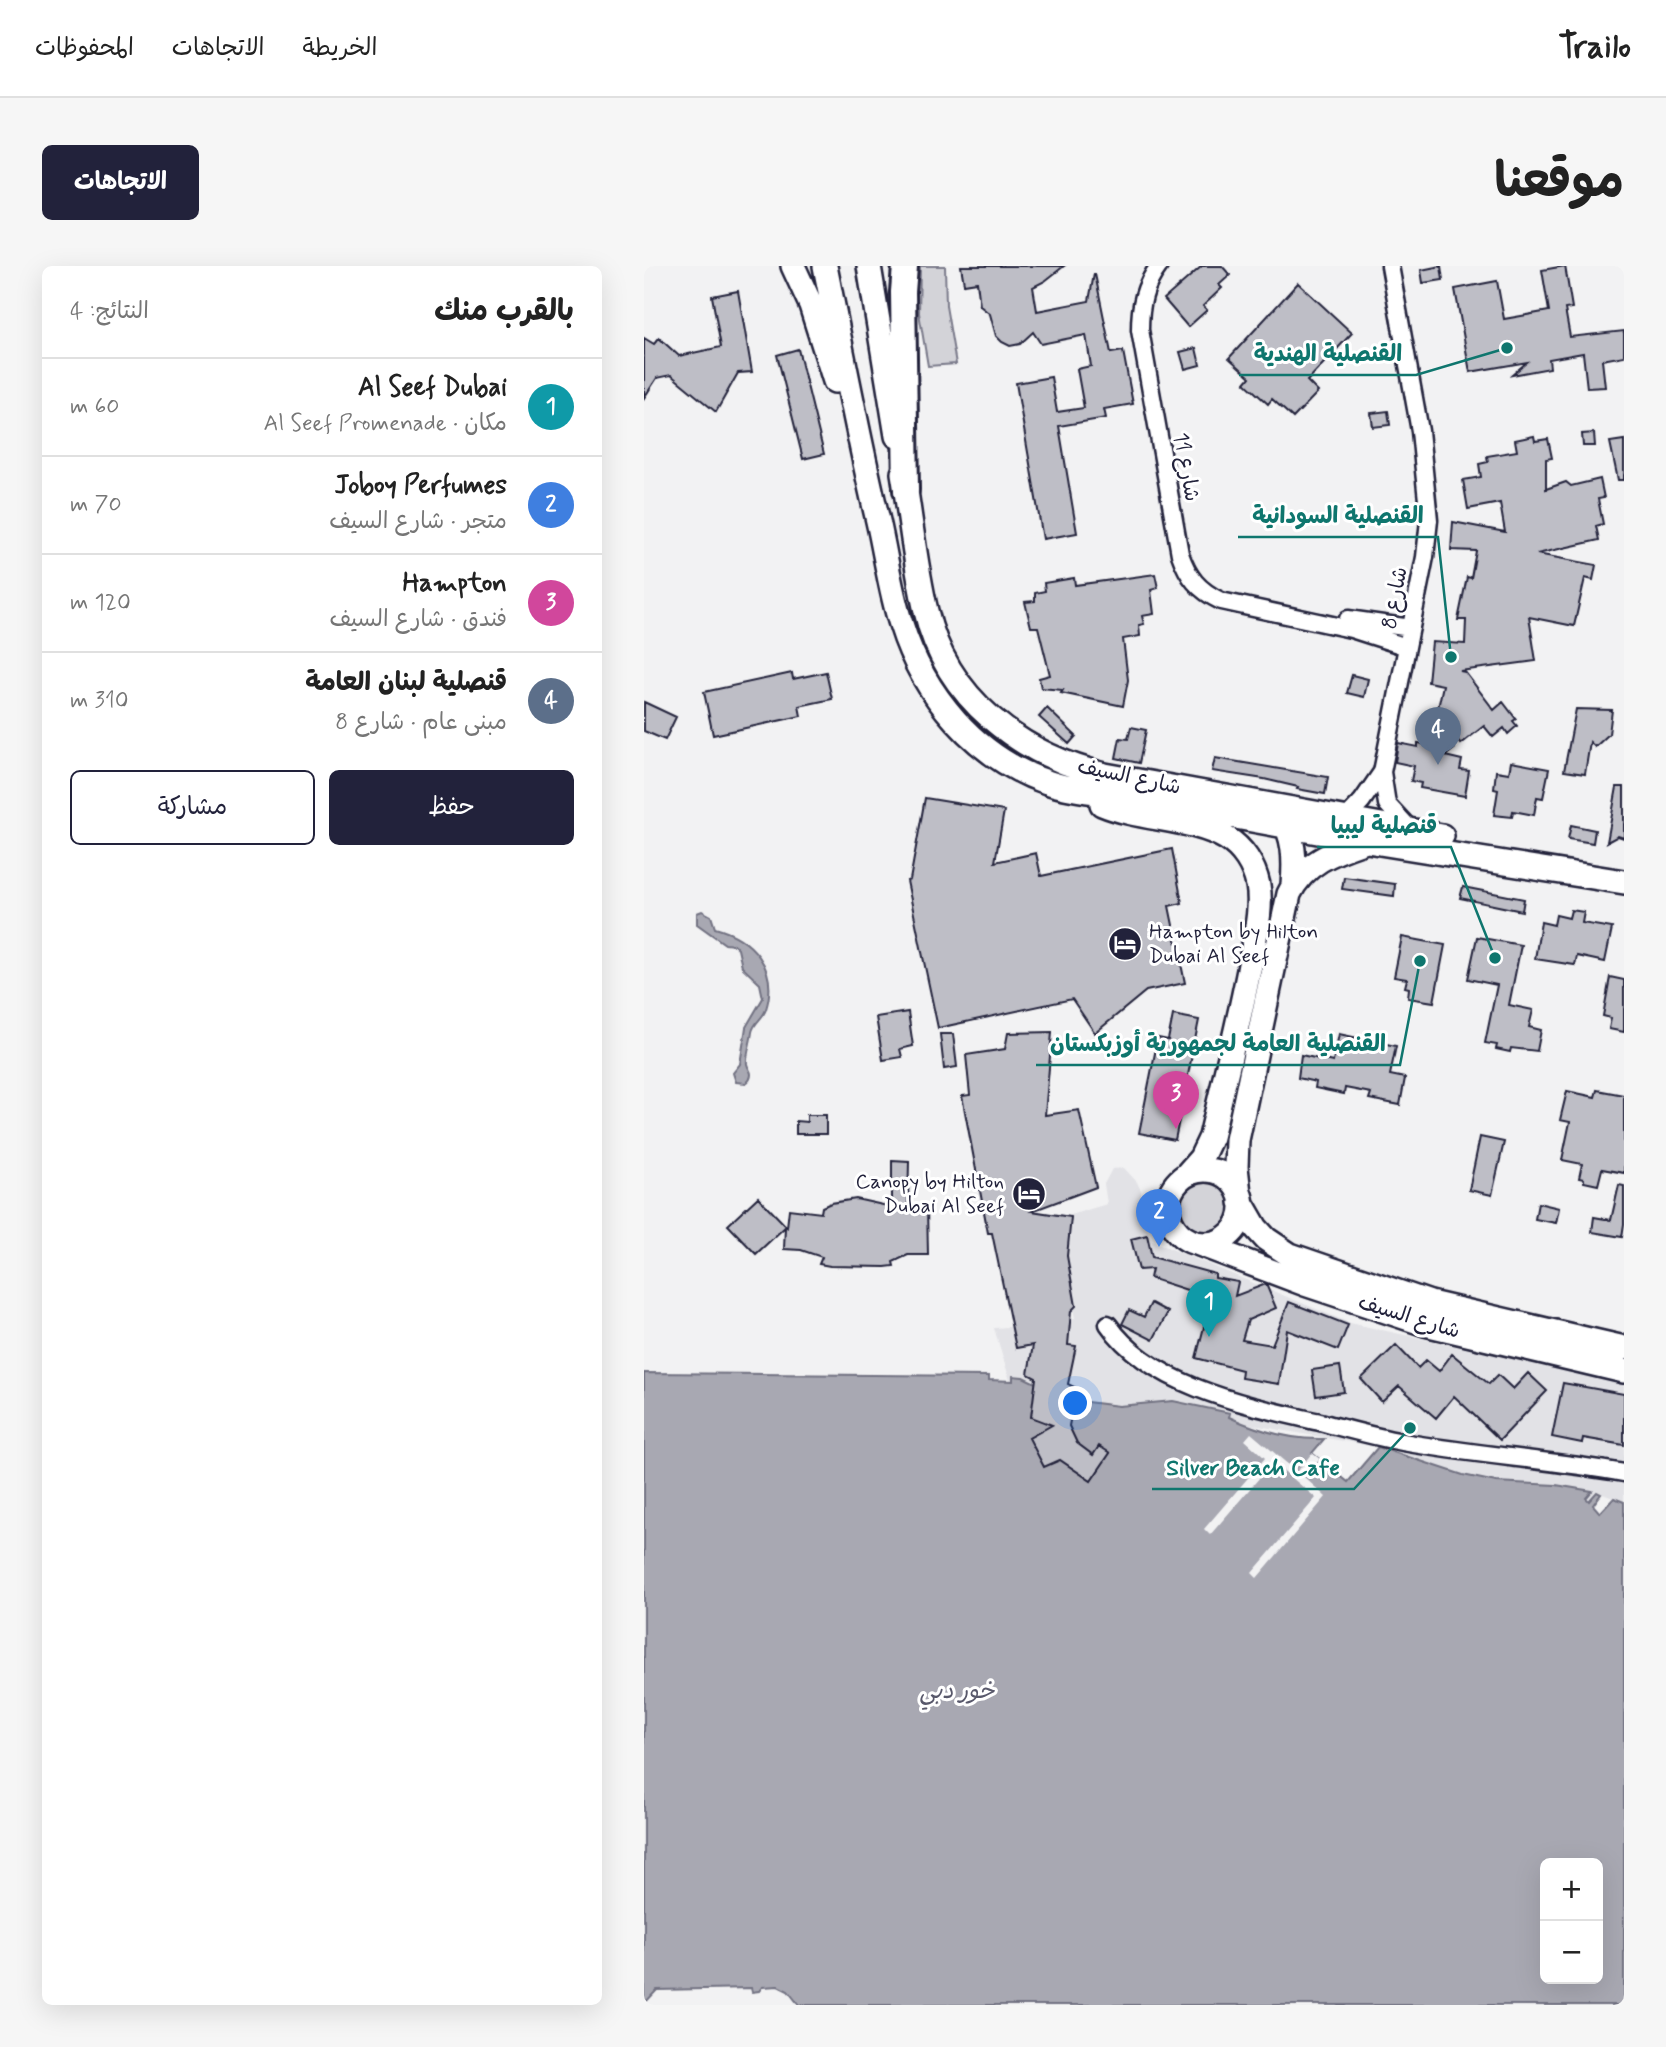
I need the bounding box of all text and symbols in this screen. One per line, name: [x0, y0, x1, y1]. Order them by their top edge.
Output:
text: Trailo: [1559, 26, 1631, 70]
text: المحفوظات: [35, 33, 134, 64]
text: الاتجاهات: [172, 33, 265, 64]
text: الخريطة: [303, 33, 377, 64]
button: الاتجاهات: [42, 145, 199, 220]
text: موقعنا: [1494, 150, 1624, 215]
text: بالقرب منك: [434, 292, 574, 331]
text: النتائج: 4: [70, 297, 149, 327]
callout: القنصلية الهندية: [1239, 331, 1416, 375]
text: القنصلية الهندية: [1254, 340, 1402, 370]
text: Al Seef Dubai: [358, 371, 507, 405]
text: 60 m: [70, 392, 119, 422]
text: 1: [546, 392, 556, 422]
text: مكان · Al Seef Promenade: [264, 409, 507, 439]
street label: شارع 11: [1166, 430, 1206, 504]
text: Joboy Perfumes: [334, 469, 507, 503]
text: 70 m: [70, 490, 122, 520]
text: 2: [545, 490, 557, 520]
callout: القنصلية السودانية: [1238, 493, 1438, 537]
text: القنصلية السودانية: [1252, 502, 1424, 532]
text: متجر · شارع السيف: [329, 507, 507, 537]
street label: شارع 8: [1375, 564, 1415, 632]
text: Hampton: [402, 567, 507, 601]
text: 120 m: [70, 588, 131, 618]
text: 3: [546, 588, 556, 618]
text: فندق · شارع السيف: [330, 605, 507, 635]
text: قنصلية لبنان العامة: [305, 666, 507, 700]
text: 310 m: [70, 686, 129, 716]
text: 4: [544, 686, 558, 716]
pin: 4: [1415, 707, 1461, 765]
text: مبنى عام · شارع 8: [335, 708, 507, 738]
street label: شارع السيف: [1075, 752, 1183, 802]
button: مشاركة: [70, 770, 315, 845]
button: حفظ: [329, 770, 574, 845]
callout: قنصلية ليبيا: [1317, 803, 1451, 847]
text: قنصلية ليبيا: [1331, 812, 1437, 842]
place label: Hampton by Hilton Dubai Al Seef: [1149, 918, 1318, 970]
hotel icon: Hampton by Hilton Dubai Al Seef: [1106, 925, 1144, 963]
callout: القنصلية العامة لجمهورية أوزبكستان: [1036, 1021, 1400, 1065]
text: القنصلية العامة لجمهورية أوزبكستان: [1050, 1029, 1386, 1060]
pin: 3: [1153, 1071, 1199, 1129]
place label: Canopy by Hilton Dubai Al Seef: [855, 1168, 1004, 1220]
hotel icon: Canopy by Hilton Dubai Al Seef: [1010, 1175, 1048, 1213]
pin: 2: [1136, 1189, 1182, 1247]
pin: 1: [1186, 1279, 1232, 1337]
street label: شارع السيف: [1355, 1288, 1463, 1346]
your location: [1058, 1386, 1092, 1420]
callout: Silver Beach Cafe: [1152, 1445, 1354, 1489]
text: Silver Beach Cafe: [1166, 1454, 1340, 1484]
water label: خور دبي: [920, 1677, 995, 1710]
map controls: [1540, 1858, 1603, 1984]
button: +: [1540, 1858, 1603, 1921]
button: −: [1540, 1921, 1603, 1984]

